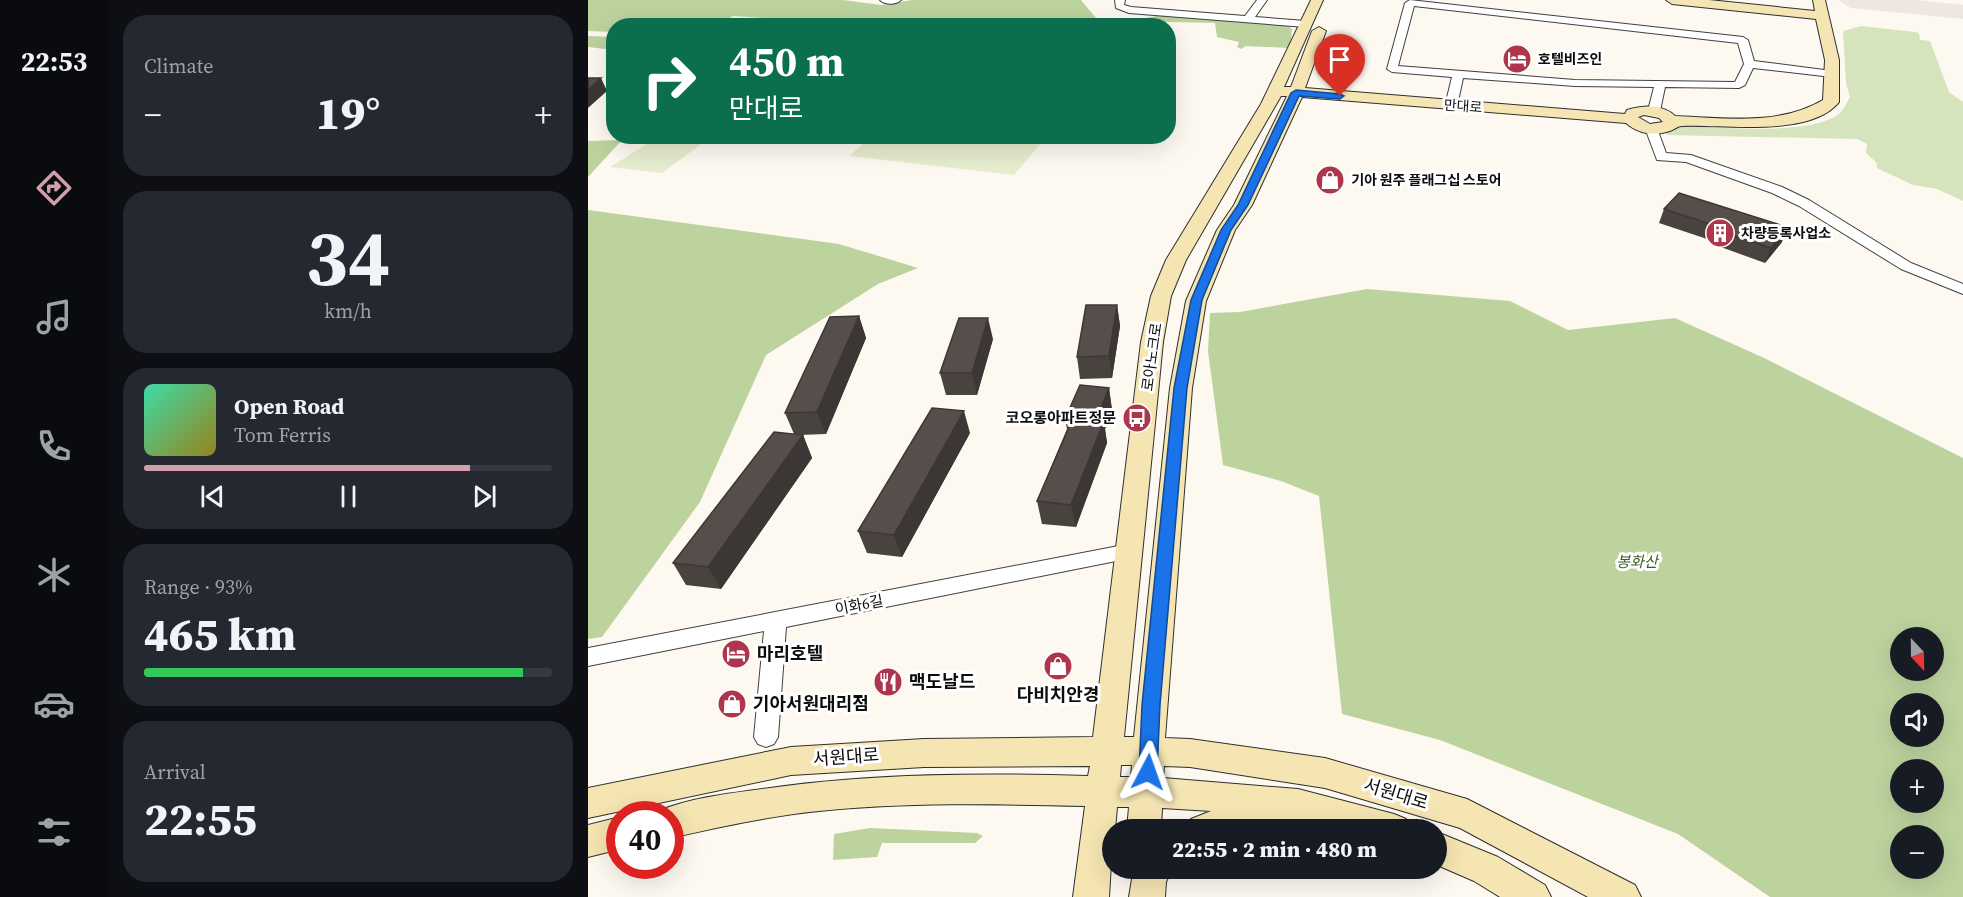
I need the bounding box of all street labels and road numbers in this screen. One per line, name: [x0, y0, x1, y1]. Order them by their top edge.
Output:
street label: 만대로: [1443, 95, 1483, 117]
street label: 로아노크로: [1136, 321, 1167, 393]
street label: 이화6길: [833, 590, 885, 619]
street label: 서원대로: [812, 742, 880, 771]
street label: 서원대로: [1361, 772, 1431, 815]

